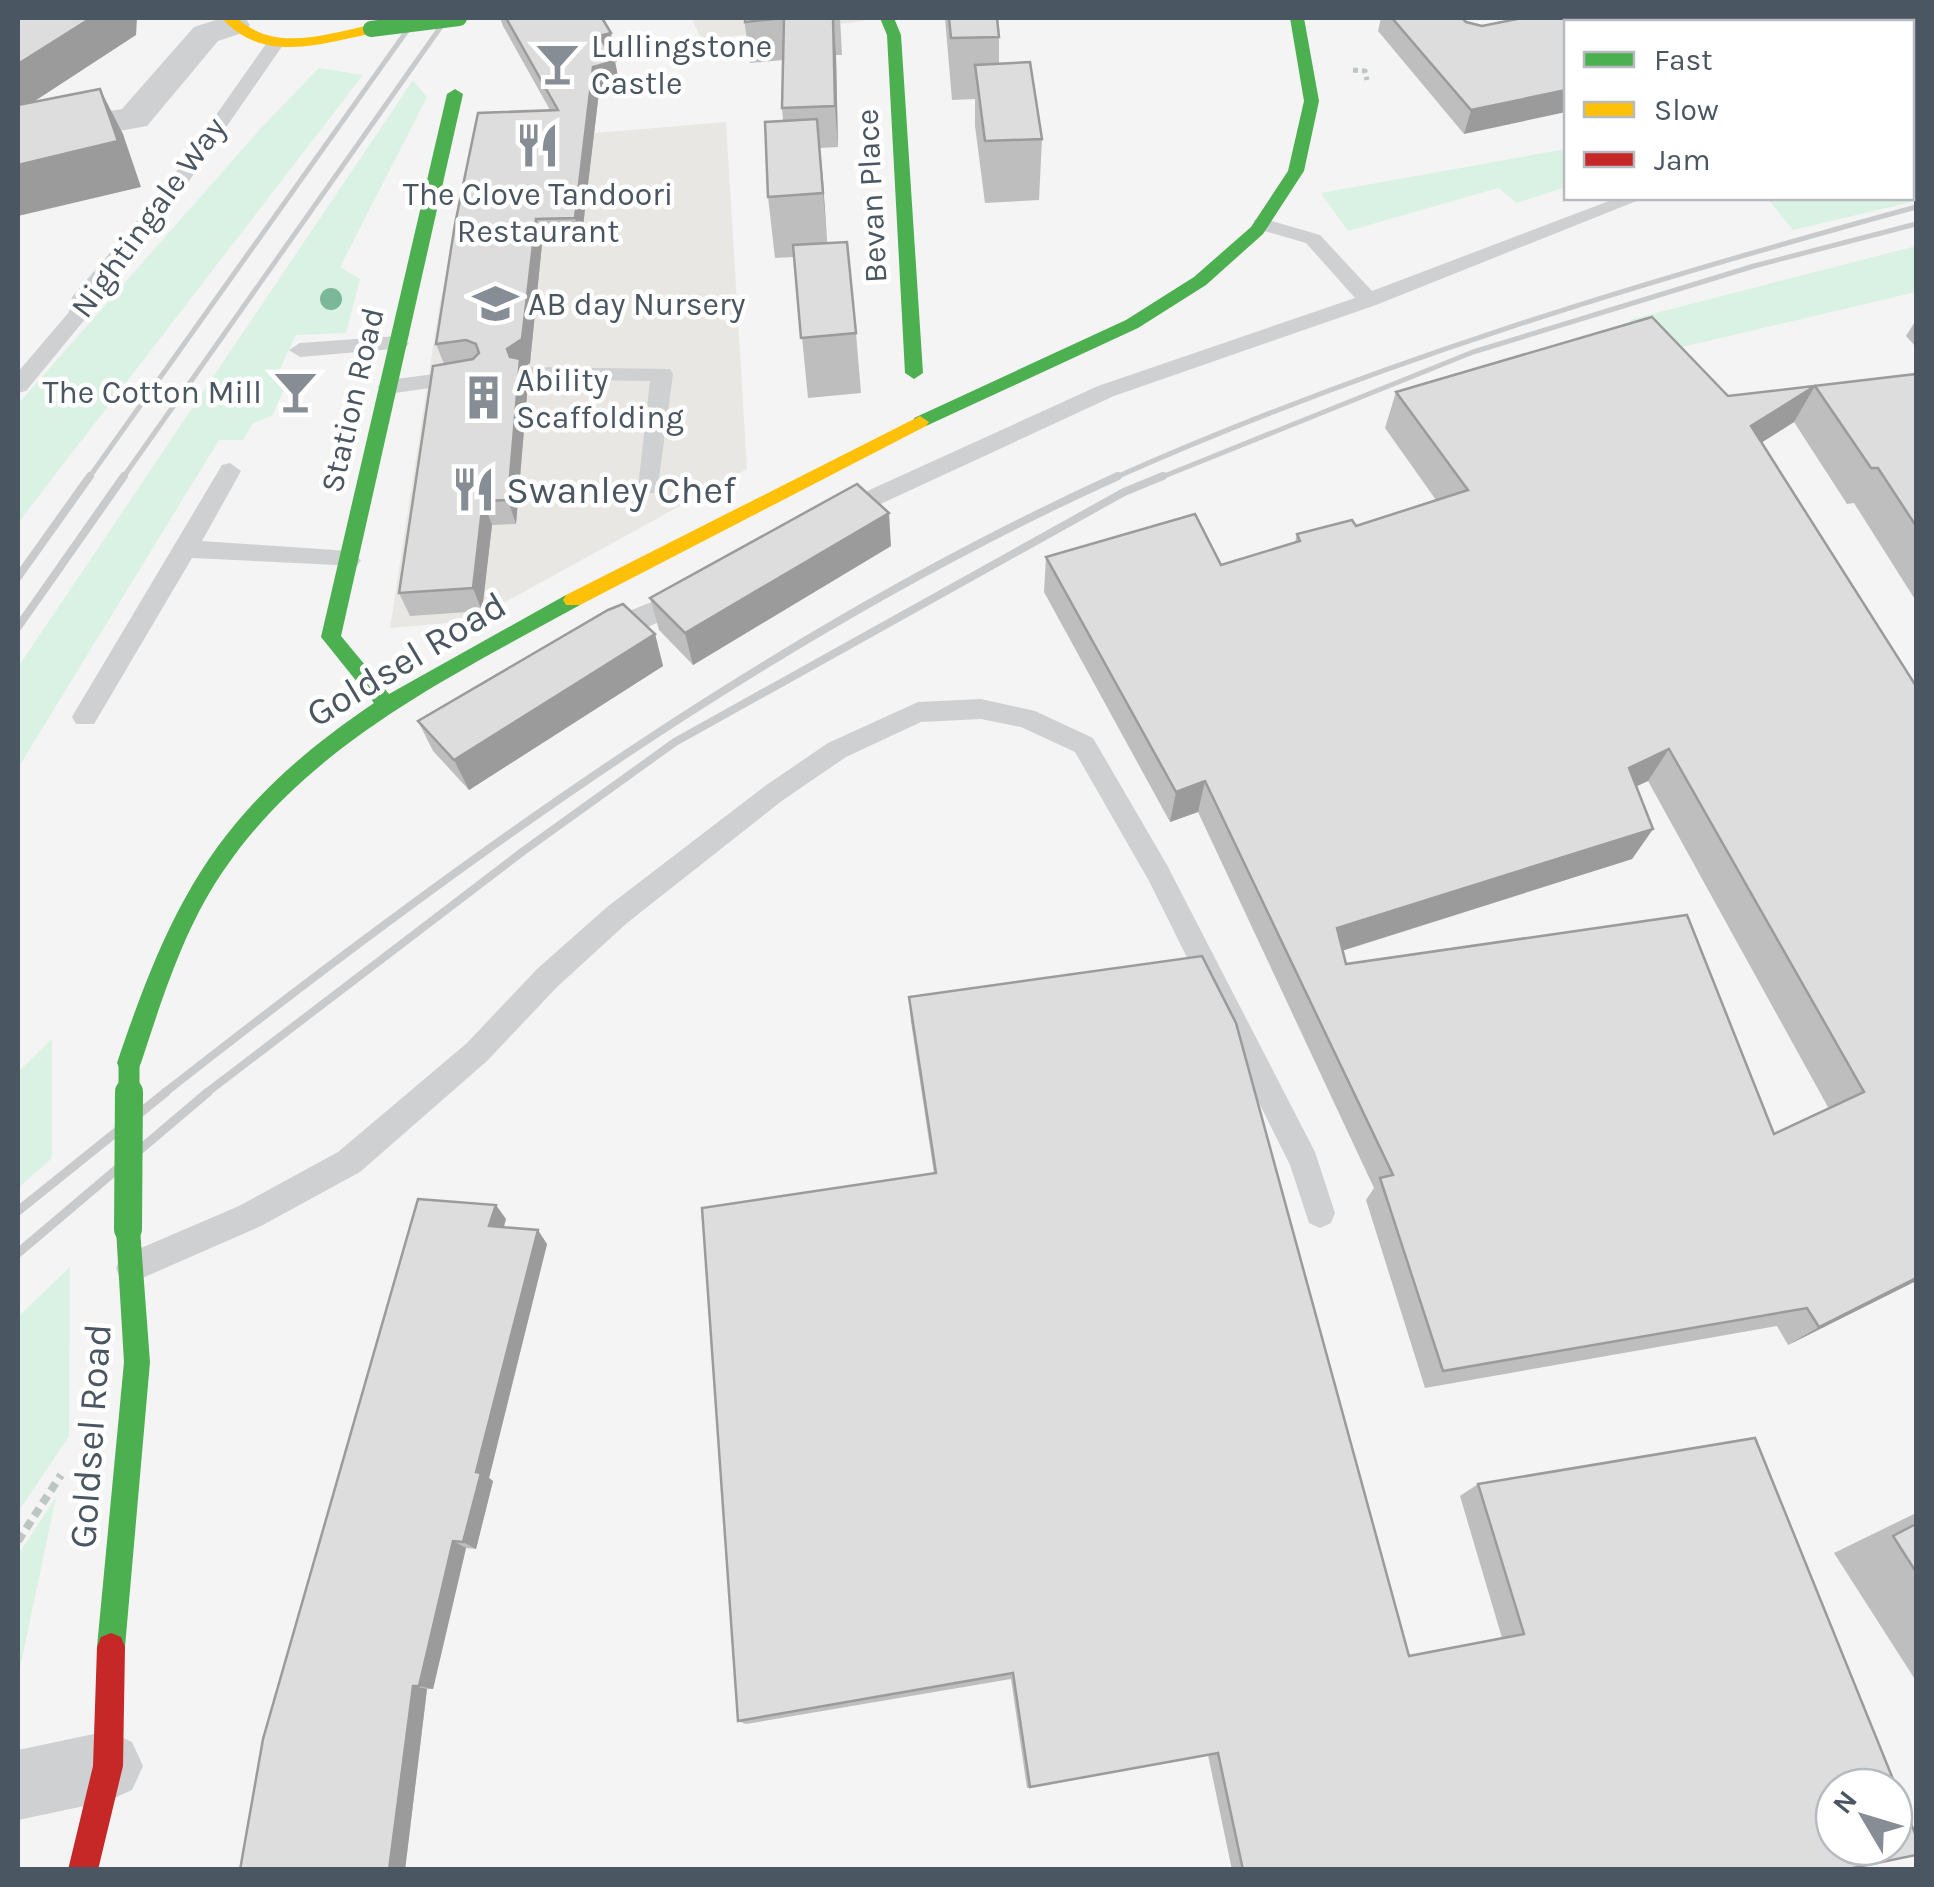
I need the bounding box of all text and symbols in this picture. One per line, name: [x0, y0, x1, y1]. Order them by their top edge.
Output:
legend: [1564, 20, 1914, 200]
place label: Lullingstone Castle: [591, 28, 772, 102]
bar icon: Lullingstone Castle: [534, 40, 582, 88]
text: Fast: [1654, 42, 1713, 78]
text: Slow: [1654, 92, 1719, 128]
street label: Bevan Place: [848, 108, 895, 284]
street label: Nightingale Way: [63, 110, 234, 325]
restaurant icon: The Clove Tandoori Restaurant: [514, 122, 562, 170]
text: Jam: [1654, 142, 1711, 178]
place label: The Clove Tandoori Restaurant: [403, 176, 673, 250]
school or university icon: AB day Nursery: [471, 280, 519, 328]
place label: AB day Nursery: [528, 286, 746, 323]
street label: Station Road: [313, 304, 392, 496]
place label: Ability Scaffolding: [516, 362, 684, 436]
bar icon: The Cotton Mill: [271, 368, 319, 416]
place label: The Cotton Mill: [43, 374, 262, 411]
building icon: Ability Scaffolding: [459, 374, 507, 422]
restaurant icon: Swanley Chef: [449, 466, 497, 514]
place label: Swanley Chef: [506, 468, 737, 513]
street label: Goldsel Road: [298, 582, 514, 737]
street label: Goldsel Road: [60, 1322, 121, 1550]
north arrow: [1814, 1767, 1914, 1867]
text: N: [1826, 1784, 1864, 1820]

